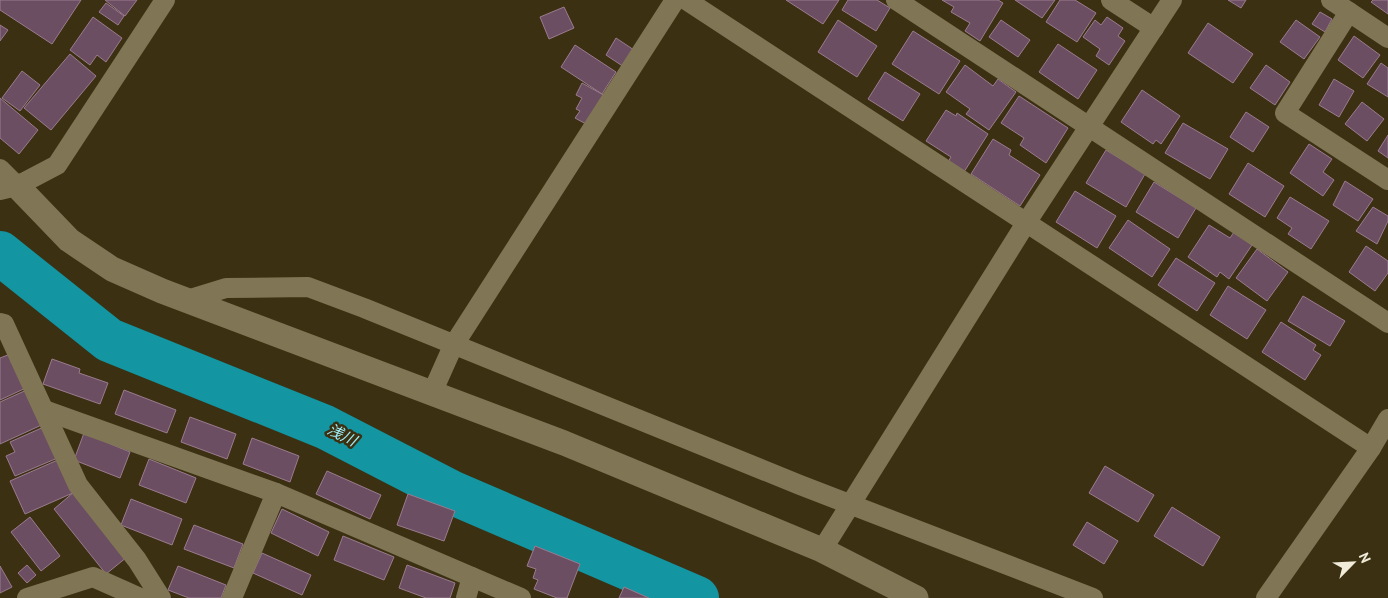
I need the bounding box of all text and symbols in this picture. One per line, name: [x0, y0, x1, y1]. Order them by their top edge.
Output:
water label: 浅川: [325, 419, 362, 451]
north arrow: [1328, 538, 1378, 588]
text: N: [1355, 550, 1375, 566]

